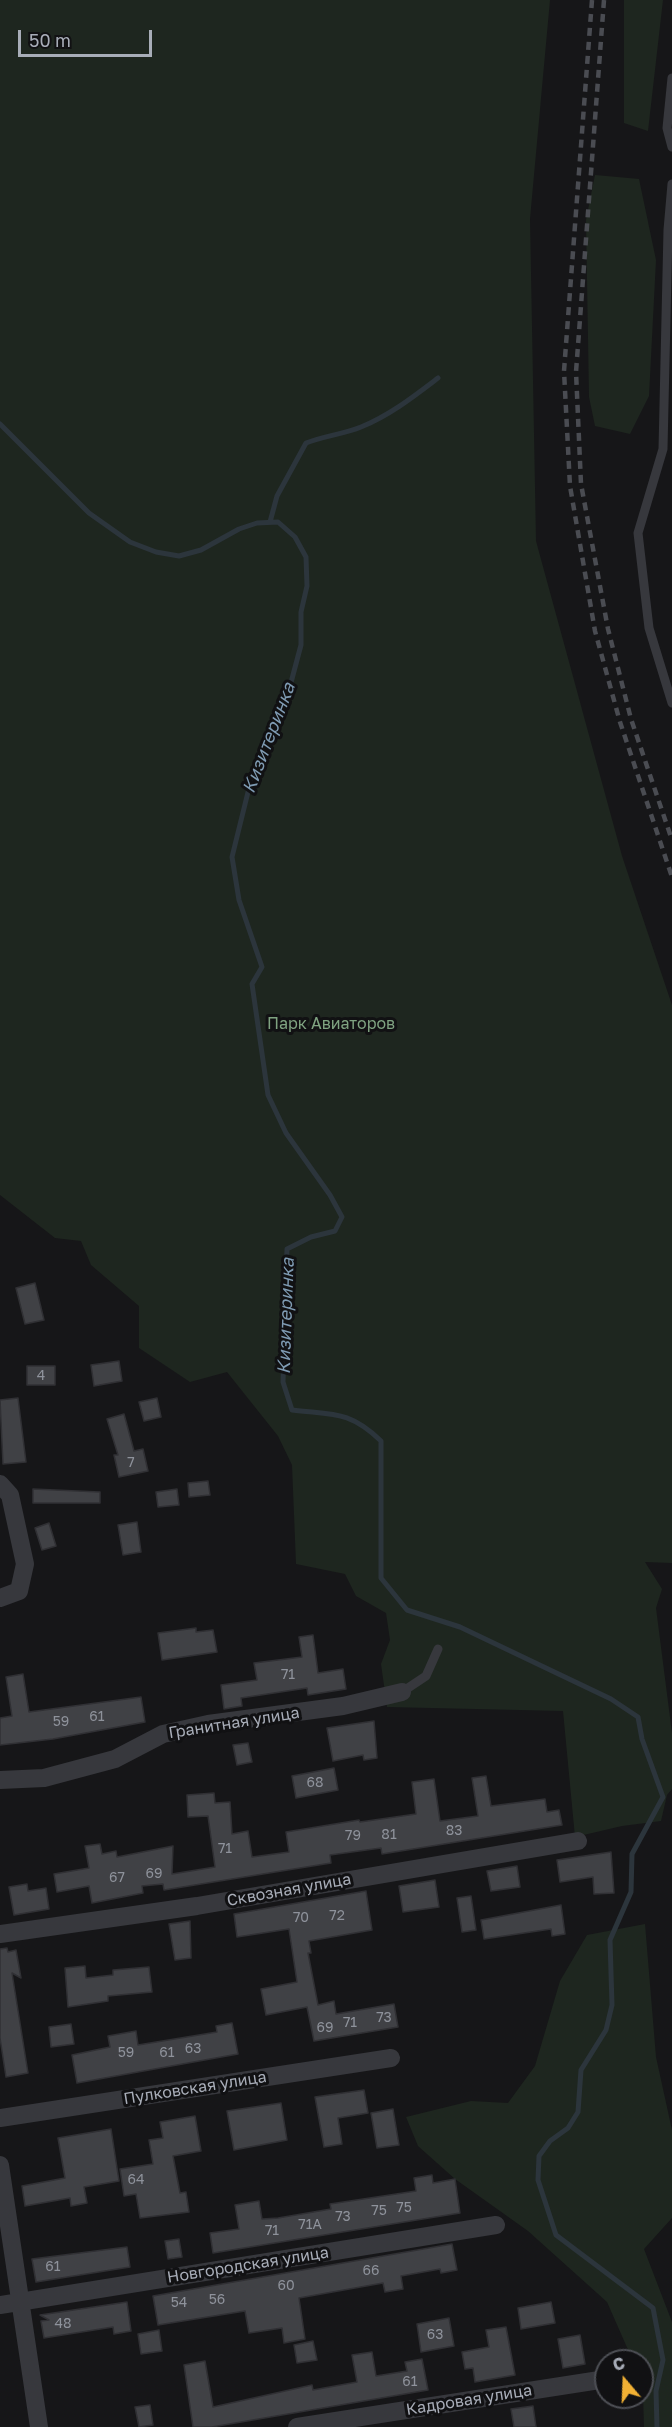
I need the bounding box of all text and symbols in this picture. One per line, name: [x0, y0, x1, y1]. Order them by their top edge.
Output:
scale bar: [21, 18, 154, 56]
text: 50 m: [29, 29, 71, 51]
water label: Кизитеринка: [238, 680, 300, 796]
park label: Парк Авиаторов: [267, 1014, 395, 1034]
water label: Кизитеринка: [273, 1257, 299, 1375]
house number: 4: [37, 1368, 45, 1384]
house number: 7: [127, 1455, 135, 1471]
house number: 71: [281, 1667, 295, 1683]
street label: Гранитная улица: [167, 1703, 301, 1743]
house number: 61: [89, 1709, 105, 1725]
house number: 59: [53, 1714, 69, 1730]
house number: 68: [306, 1775, 324, 1791]
house number: 83: [446, 1823, 462, 1839]
house number: 81: [381, 1827, 397, 1843]
house number: 79: [345, 1828, 361, 1844]
house number: 71: [218, 1841, 232, 1857]
house number: 69: [146, 1866, 162, 1882]
house number: 67: [109, 1870, 125, 1886]
street label: Сквозная улица: [225, 1870, 353, 1910]
house number: 72: [329, 1908, 345, 1924]
house number: 70: [293, 1910, 309, 1926]
house number: 73: [376, 2010, 392, 2026]
house number: 71: [343, 2015, 357, 2031]
house number: 69: [317, 2020, 333, 2036]
house number: 63: [185, 2041, 201, 2057]
house number: 59: [118, 2045, 134, 2061]
house number: 61: [159, 2045, 175, 2061]
street label: Пулковская улица: [122, 2067, 268, 2109]
house number: 64: [127, 2172, 145, 2188]
house number: 75: [396, 2200, 412, 2216]
house number: 75: [371, 2203, 387, 2219]
house number: 73: [335, 2209, 351, 2225]
house number: 71А: [298, 2217, 322, 2233]
house number: 71: [265, 2223, 279, 2239]
street label: Новгородская улица: [166, 2243, 330, 2287]
house number: 61: [45, 2259, 61, 2275]
house number: 66: [363, 2263, 379, 2279]
house number: 60: [277, 2278, 295, 2294]
house number: 56: [209, 2292, 225, 2308]
house number: 54: [171, 2295, 187, 2311]
house number: 48: [54, 2316, 72, 2332]
house number: 63: [427, 2327, 443, 2343]
north arrow: [594, 2349, 654, 2409]
text: С: [610, 2353, 627, 2375]
house number: 61: [402, 2374, 418, 2390]
street label: Кадровая улица: [405, 2381, 533, 2419]

